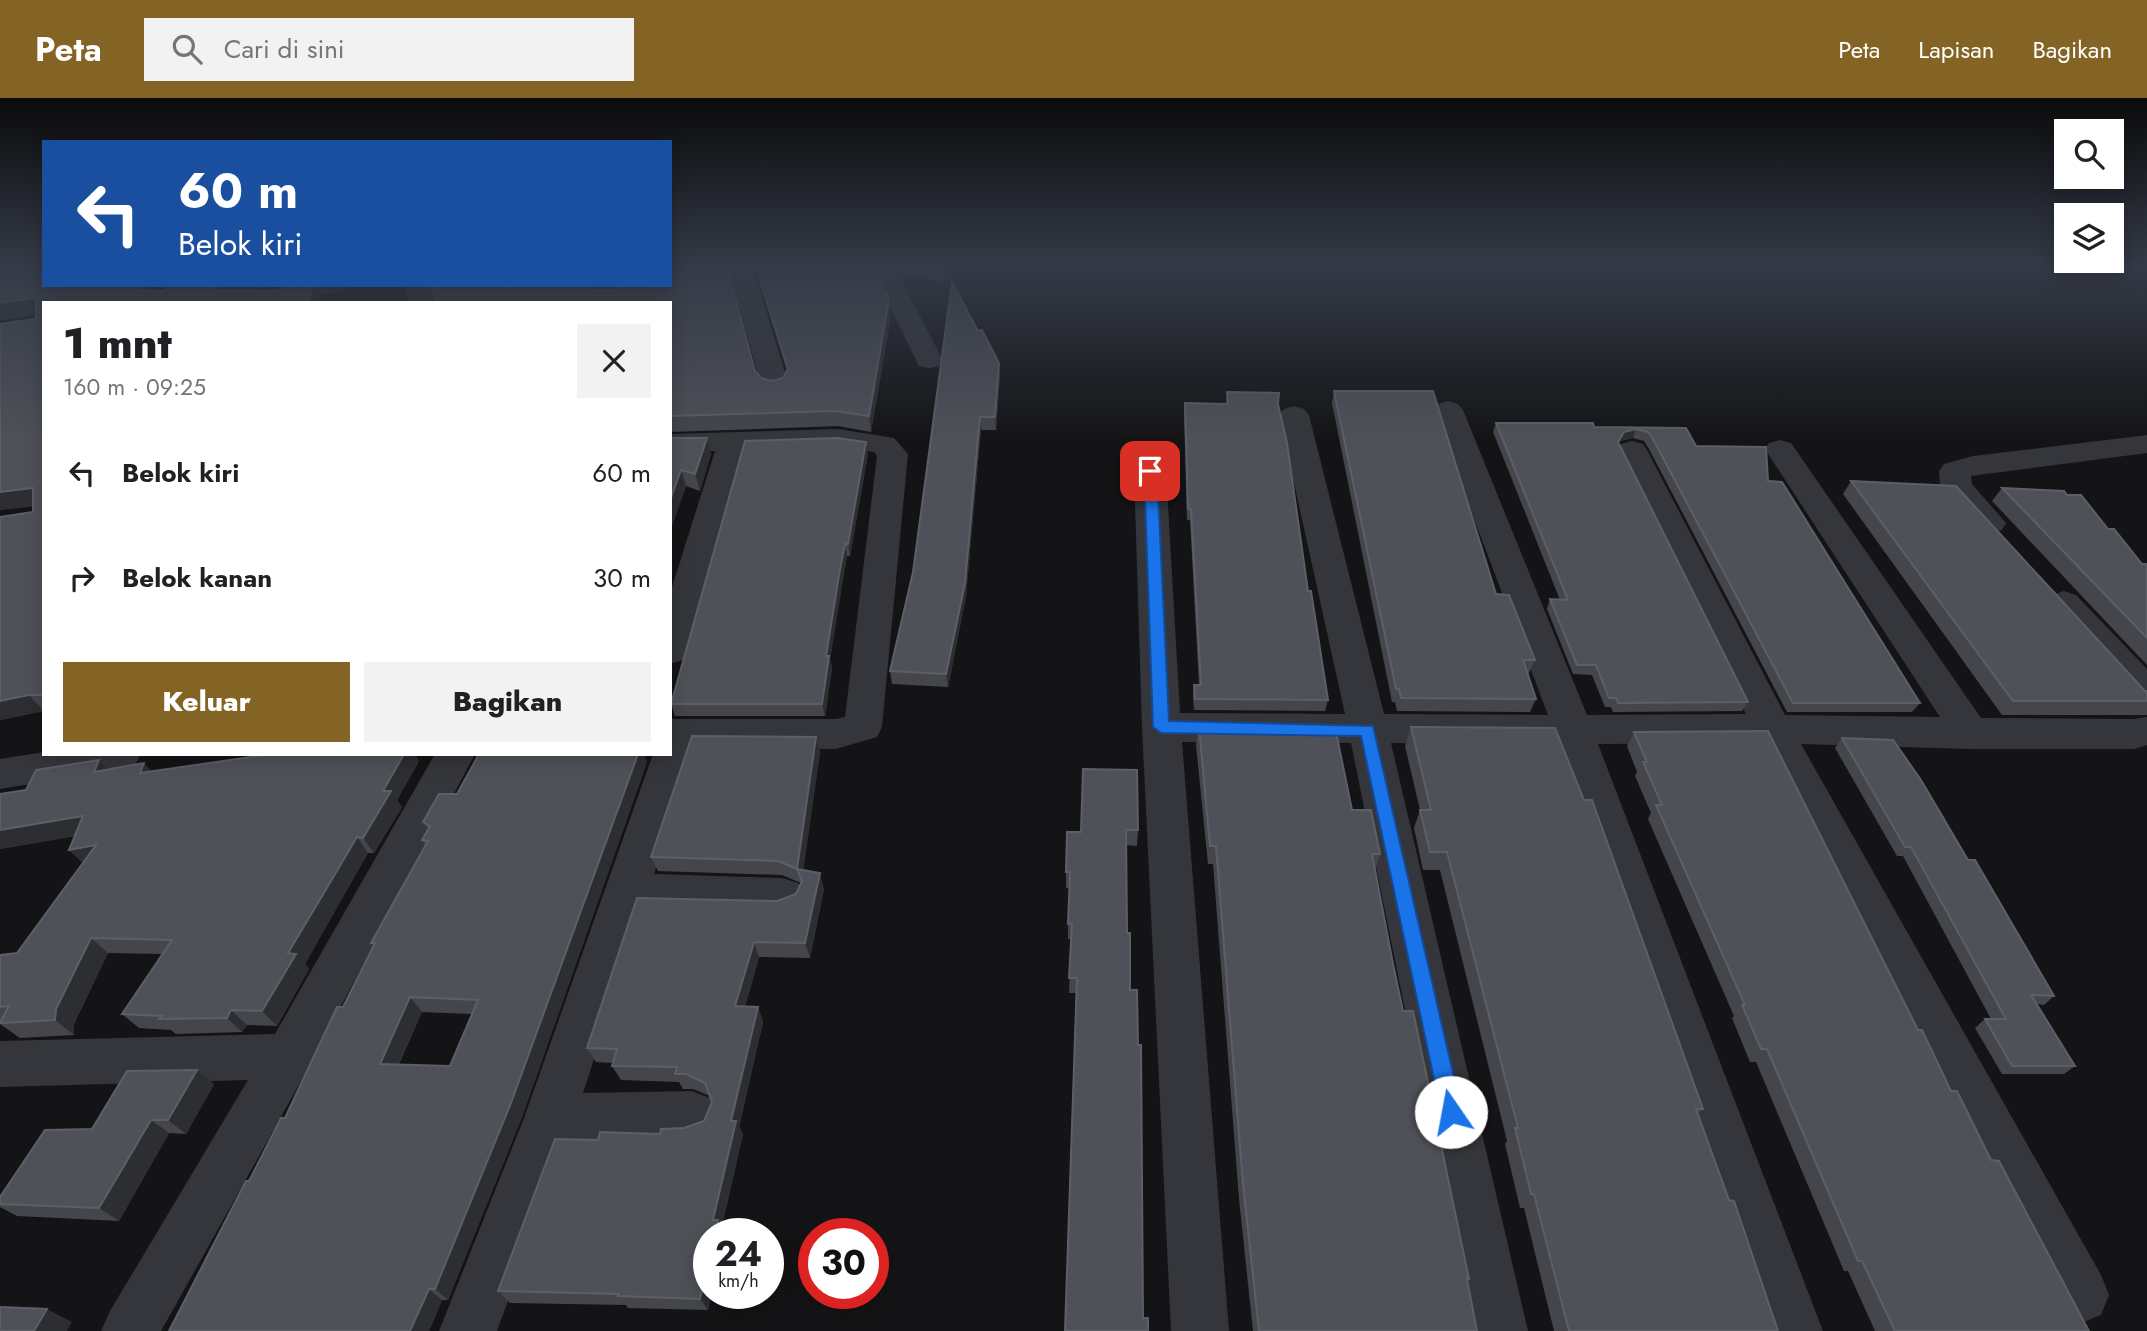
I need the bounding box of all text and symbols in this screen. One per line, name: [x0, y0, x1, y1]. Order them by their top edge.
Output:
search box: [144, 18, 634, 81]
text: Peta: [35, 26, 102, 73]
icon: search: [168, 30, 206, 68]
text: Cari di sini: [224, 30, 345, 68]
text: Peta: [1838, 32, 1880, 67]
text: Lapisan: [1918, 32, 1994, 67]
text: Bagikan: [2032, 32, 2112, 67]
map controls: [2054, 119, 2124, 273]
button: search: [2054, 119, 2124, 189]
text: 60 m: [178, 156, 298, 226]
icon: left: [63, 168, 154, 259]
button: layers: [2054, 203, 2124, 273]
text: Belok kiri: [178, 221, 303, 267]
text: 1 mnt: [63, 313, 172, 374]
button: close: [577, 324, 651, 398]
text: 160 m · 09:25: [63, 370, 206, 404]
pin: [1120, 441, 1180, 501]
icon: arrive: [1131, 452, 1169, 490]
icon: left: [63, 454, 101, 492]
text: Belok kiri: [122, 454, 239, 492]
text: 60 m: [592, 454, 651, 492]
icon: right: [63, 559, 101, 597]
text: Belok kanan: [122, 559, 272, 597]
text: 30 m: [593, 559, 651, 597]
button: Keluar: [63, 662, 350, 742]
button: Bagikan: [364, 662, 651, 742]
position arrow: [1414, 1075, 1488, 1149]
speed limit sign: 30: [798, 1218, 889, 1309]
text: 24: [715, 1229, 762, 1279]
text: km/h: [718, 1268, 759, 1294]

